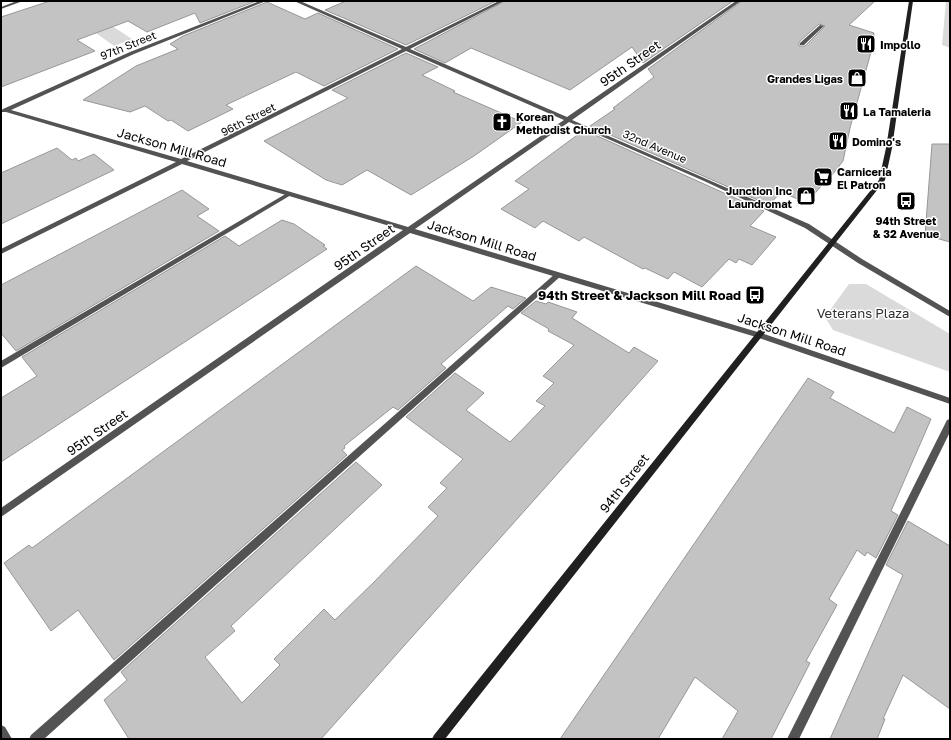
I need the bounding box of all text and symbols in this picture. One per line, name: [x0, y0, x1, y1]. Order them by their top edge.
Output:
street label: 97th Street: [98, 28, 158, 62]
restaurant icon: Impollo: [855, 33, 877, 55]
street label: 95th Street: [597, 36, 663, 90]
place label: Impollo: [880, 38, 921, 51]
shop icon: Grandes Ligas: [846, 67, 868, 89]
place label: Grandes Ligas: [767, 72, 843, 85]
street label: 96th Street: [218, 100, 278, 138]
restaurant icon: La Tamaleria: [838, 100, 860, 122]
place label: La Tamaleria: [863, 105, 931, 118]
place label: Korean Methodist Church: [516, 110, 611, 136]
church icon: Korean Methodist Church: [491, 111, 513, 133]
street label: Jackson Mill Road: [115, 124, 229, 170]
street label: 32nd Avenue: [621, 127, 689, 165]
restaurant icon: Domino's: [827, 130, 849, 152]
place label: Domino's: [852, 135, 901, 148]
place label: Carniceria El Patron: [837, 165, 892, 191]
supermarket icon: Carniceria El Patron: [812, 166, 834, 188]
place label: Junction Inc Laundromat: [726, 184, 793, 210]
shop icon: Junction Inc Laundromat: [795, 185, 817, 207]
bus stop icon: 94th Street & 32 Avenue: [895, 190, 917, 212]
place label: 94th Street & 32 Avenue: [873, 214, 940, 240]
street label: Jackson Mill Road: [426, 216, 538, 264]
street label: 95th Street: [331, 220, 397, 274]
bus stop icon: 94th Street & Jackson Mill Road: [744, 284, 766, 306]
place label: 94th Street & Jackson Mill Road: [538, 287, 741, 303]
park label: Veterans Plaza: [817, 305, 909, 321]
street label: Jackson Mill Road: [736, 309, 848, 359]
street label: 95th Street: [64, 405, 130, 459]
street label: 94th Street: [596, 450, 652, 516]

